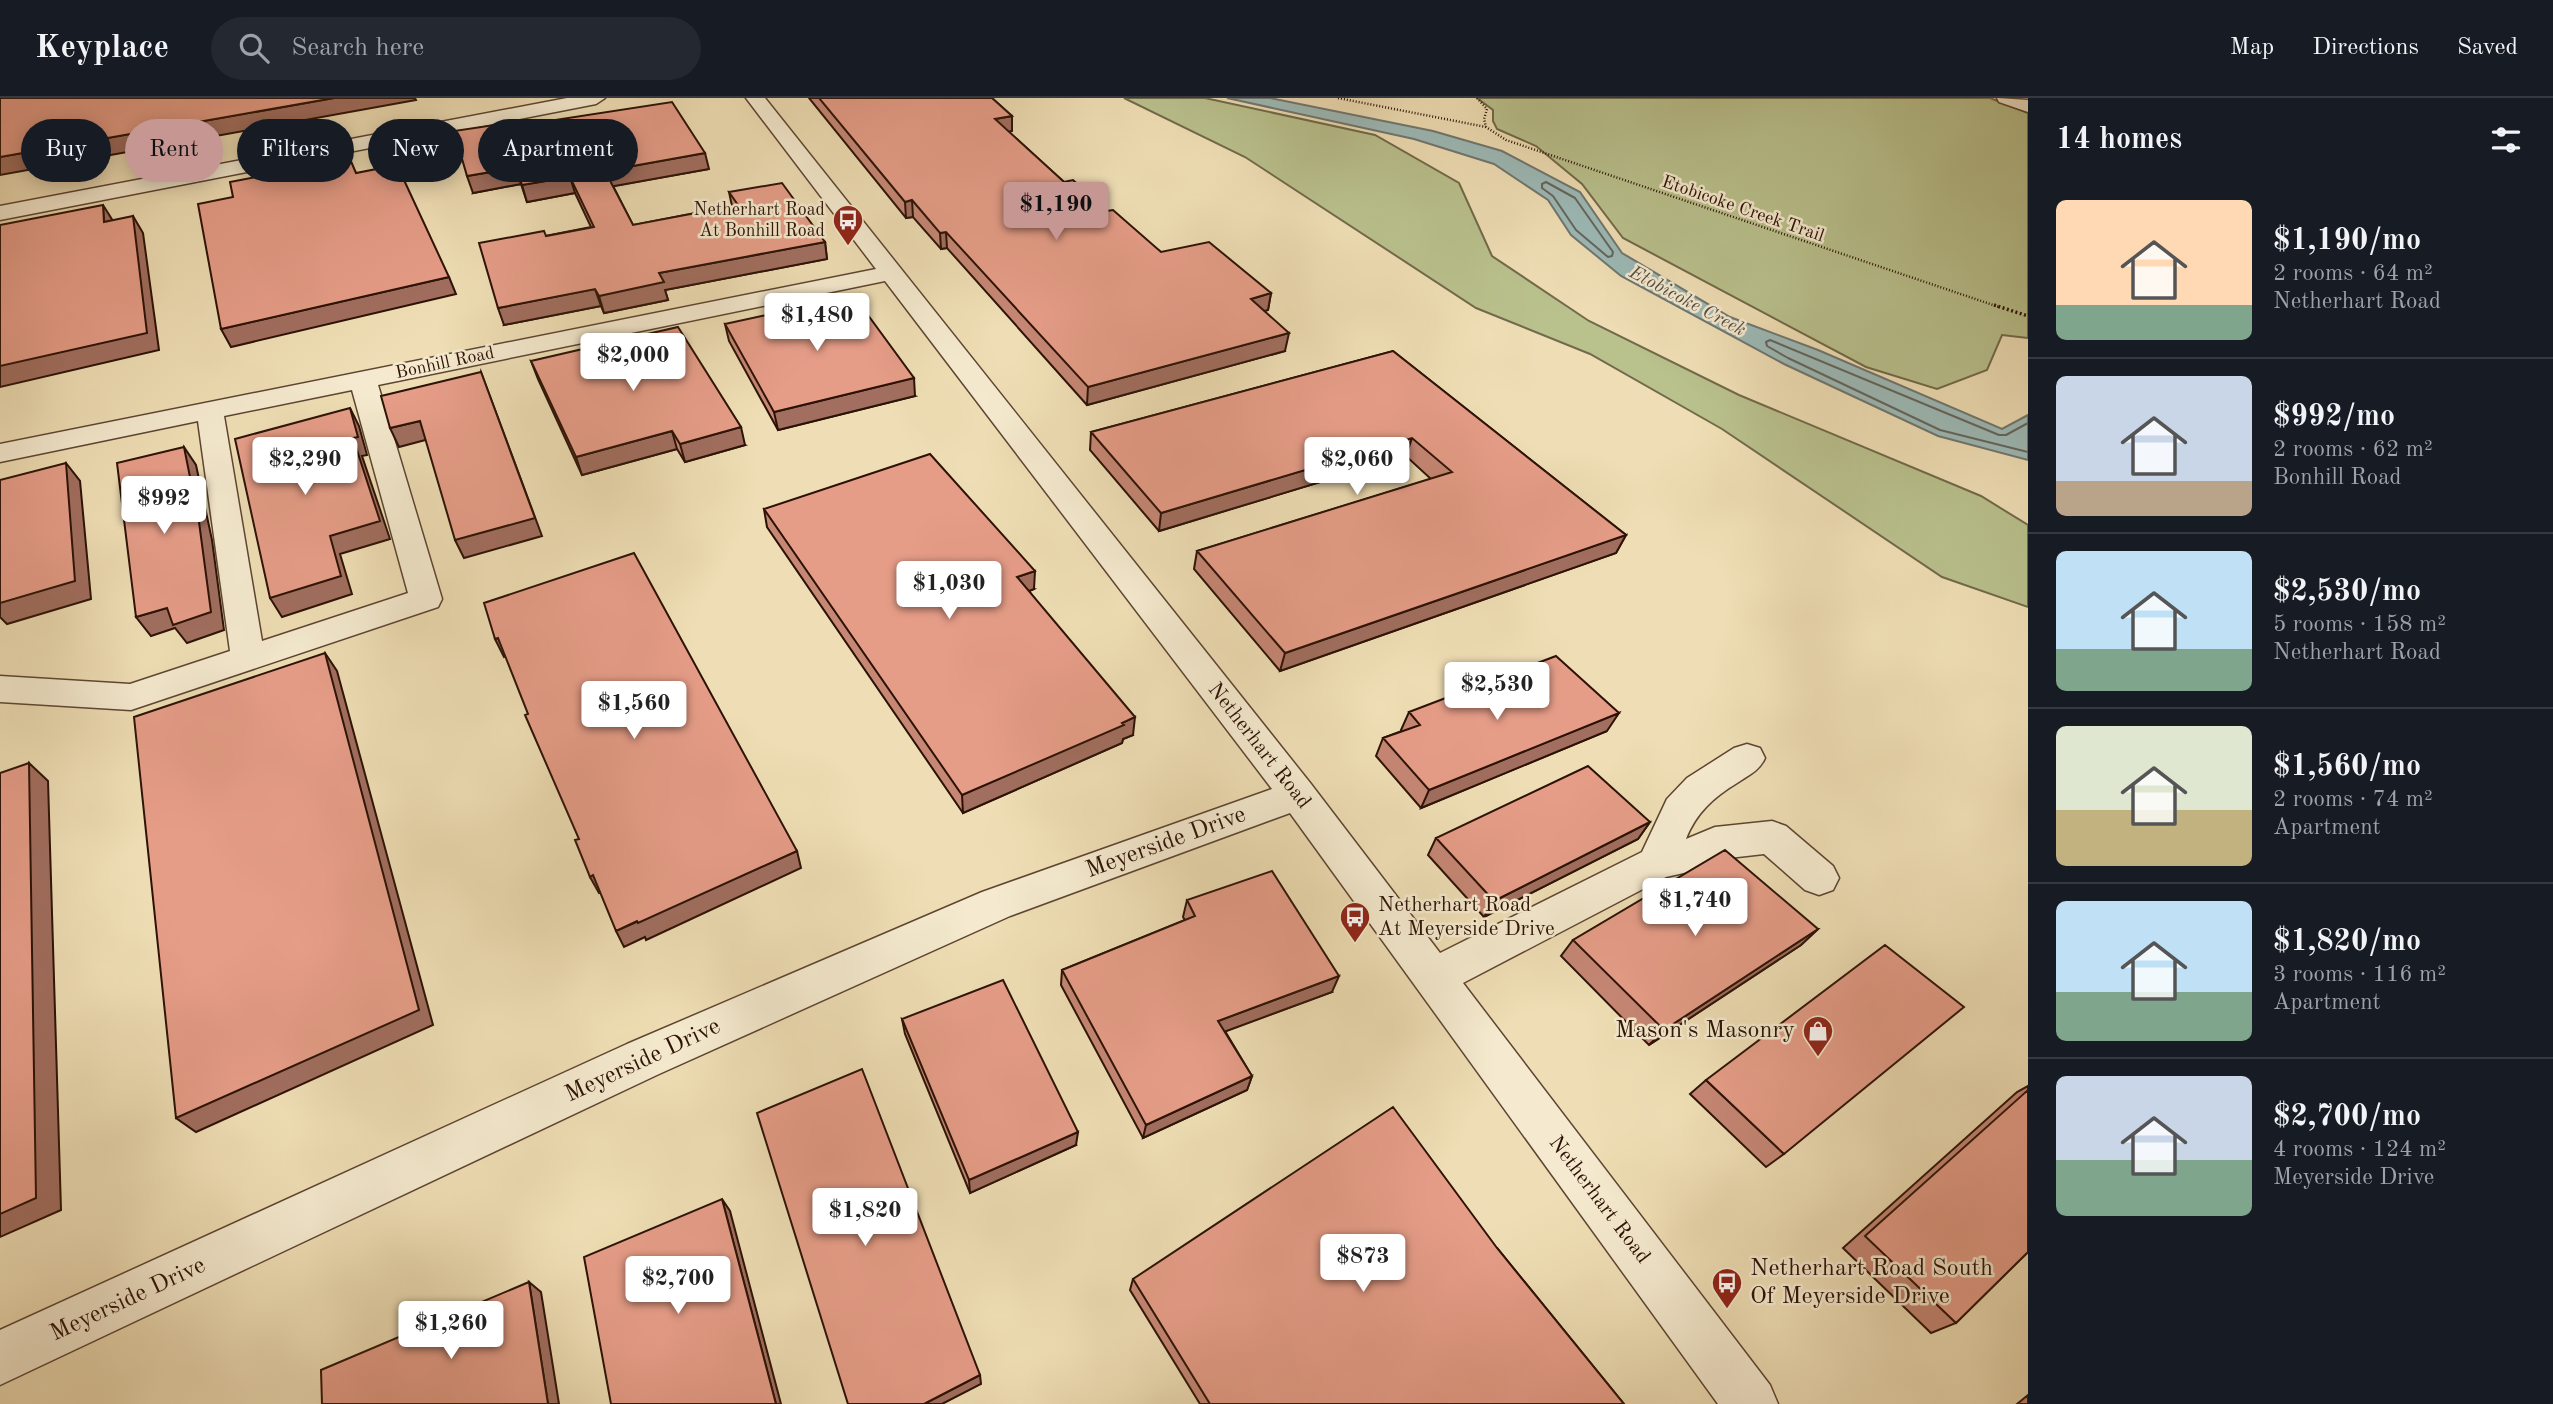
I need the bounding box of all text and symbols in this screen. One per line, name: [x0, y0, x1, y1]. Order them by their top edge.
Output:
search box: [211, 17, 701, 80]
icon: search: [235, 29, 273, 67]
text: Keyplace: [35, 32, 169, 65]
text: Search here: [291, 35, 424, 61]
text: Map: [2230, 36, 2274, 60]
text: Directions: [2312, 36, 2419, 60]
text: Saved: [2457, 36, 2518, 60]
chip: Buy: [21, 119, 111, 182]
chip: Rent: [125, 119, 223, 182]
chip: Filters: [237, 119, 354, 182]
chip: New: [368, 119, 464, 182]
chip: Apartment: [478, 119, 638, 182]
icon: filters: [2487, 121, 2525, 159]
text: 14 homes: [2056, 125, 2182, 155]
street label: Etobicoke Creek Trail: [1659, 173, 1827, 245]
pin: $1,190: [999, 183, 1113, 242]
text: $1,190: [1019, 193, 1093, 216]
place label: Netherhart Road At Bonhill Road: [694, 201, 825, 240]
bus stop icon: Netherhart Road At Bonhill Road: [831, 203, 865, 247]
text: $1,190/mo: [2273, 226, 2421, 256]
icon: home: [2112, 228, 2196, 312]
text: 2 rooms · 64 m²: [2273, 262, 2433, 285]
water label: Etobicoke Creek: [1625, 263, 1748, 341]
text: Netherhart Road: [2273, 290, 2441, 313]
pin: $1,480: [760, 294, 874, 353]
text: $1,480: [780, 304, 854, 327]
pin: $2,000: [576, 334, 690, 393]
street label: Bonhill Road: [394, 344, 496, 382]
text: $2,000: [596, 344, 670, 367]
text: $992/mo: [2273, 402, 2395, 432]
icon: home: [2112, 404, 2196, 488]
pin: $2,290: [248, 438, 362, 497]
pin: $2,060: [1300, 438, 1414, 497]
text: 2 rooms · 62 m²: [2273, 438, 2433, 461]
text: $2,290: [268, 448, 342, 471]
text: $2,060: [1320, 448, 1394, 471]
text: Bonhill Road: [2273, 466, 2402, 489]
pin: $992: [123, 476, 205, 536]
text: $992: [137, 487, 191, 510]
pin: $1,030: [892, 561, 1006, 621]
text: $1,030: [912, 572, 986, 595]
text: $2,530/mo: [2273, 577, 2421, 607]
icon: home: [2112, 579, 2196, 663]
text: 5 rooms · 158 m²: [2273, 613, 2446, 636]
text: Netherhart Road: [2273, 641, 2441, 664]
pin: $2,530: [1440, 662, 1554, 722]
text: $2,530: [1460, 673, 1534, 696]
street label: Netherhart Road: [1204, 679, 1314, 813]
pin: $1,560: [577, 682, 691, 741]
text: $1,560: [597, 692, 671, 715]
text: $1,560/mo: [2273, 752, 2421, 782]
icon: home: [2112, 754, 2196, 838]
text: 2 rooms · 74 m²: [2273, 788, 2433, 811]
street label: Meyerside Drive: [1083, 803, 1249, 883]
text: Apartment: [2273, 816, 2381, 839]
pin: $1,740: [1638, 878, 1752, 938]
text: $1,740: [1658, 889, 1732, 912]
place label: Netherhart Road At Meyerside Drive: [1378, 895, 1555, 940]
bus stop icon: Netherhart Road At Meyerside Drive: [1338, 900, 1372, 944]
text: $1,820/mo: [2273, 927, 2421, 957]
icon: home: [2112, 929, 2196, 1013]
text: 3 rooms · 116 m²: [2273, 963, 2446, 986]
text: Apartment: [2273, 991, 2381, 1014]
shop icon: Mason's Masonry: [1801, 1014, 1835, 1058]
street label: Meyerside Drive: [562, 1015, 724, 1107]
place label: Mason's Masonry: [1615, 1019, 1795, 1043]
text: $2,700/mo: [2273, 1102, 2421, 1132]
icon: home: [2112, 1104, 2196, 1188]
street label: Netherhart Road: [1544, 1132, 1654, 1268]
text: 4 rooms · 124 m²: [2273, 1138, 2446, 1161]
text: Meyerside Drive: [2273, 1166, 2434, 1189]
pin: $1,820: [808, 1188, 922, 1248]
text: $1,820: [828, 1199, 902, 1222]
pin: $873: [1322, 1234, 1404, 1294]
text: $873: [1336, 1245, 1390, 1268]
street label: Meyerside Drive: [47, 1254, 209, 1346]
pin: $2,700: [621, 1256, 735, 1316]
place label: Netherhart Road South Of Meyerside Drive: [1750, 1257, 1993, 1309]
bus stop icon: Netherhart Road South Of Meyerside Drive: [1710, 1266, 1744, 1310]
text: $2,700: [641, 1267, 715, 1290]
pin: $1,260: [394, 1302, 508, 1361]
text: $1,260: [414, 1312, 488, 1335]

